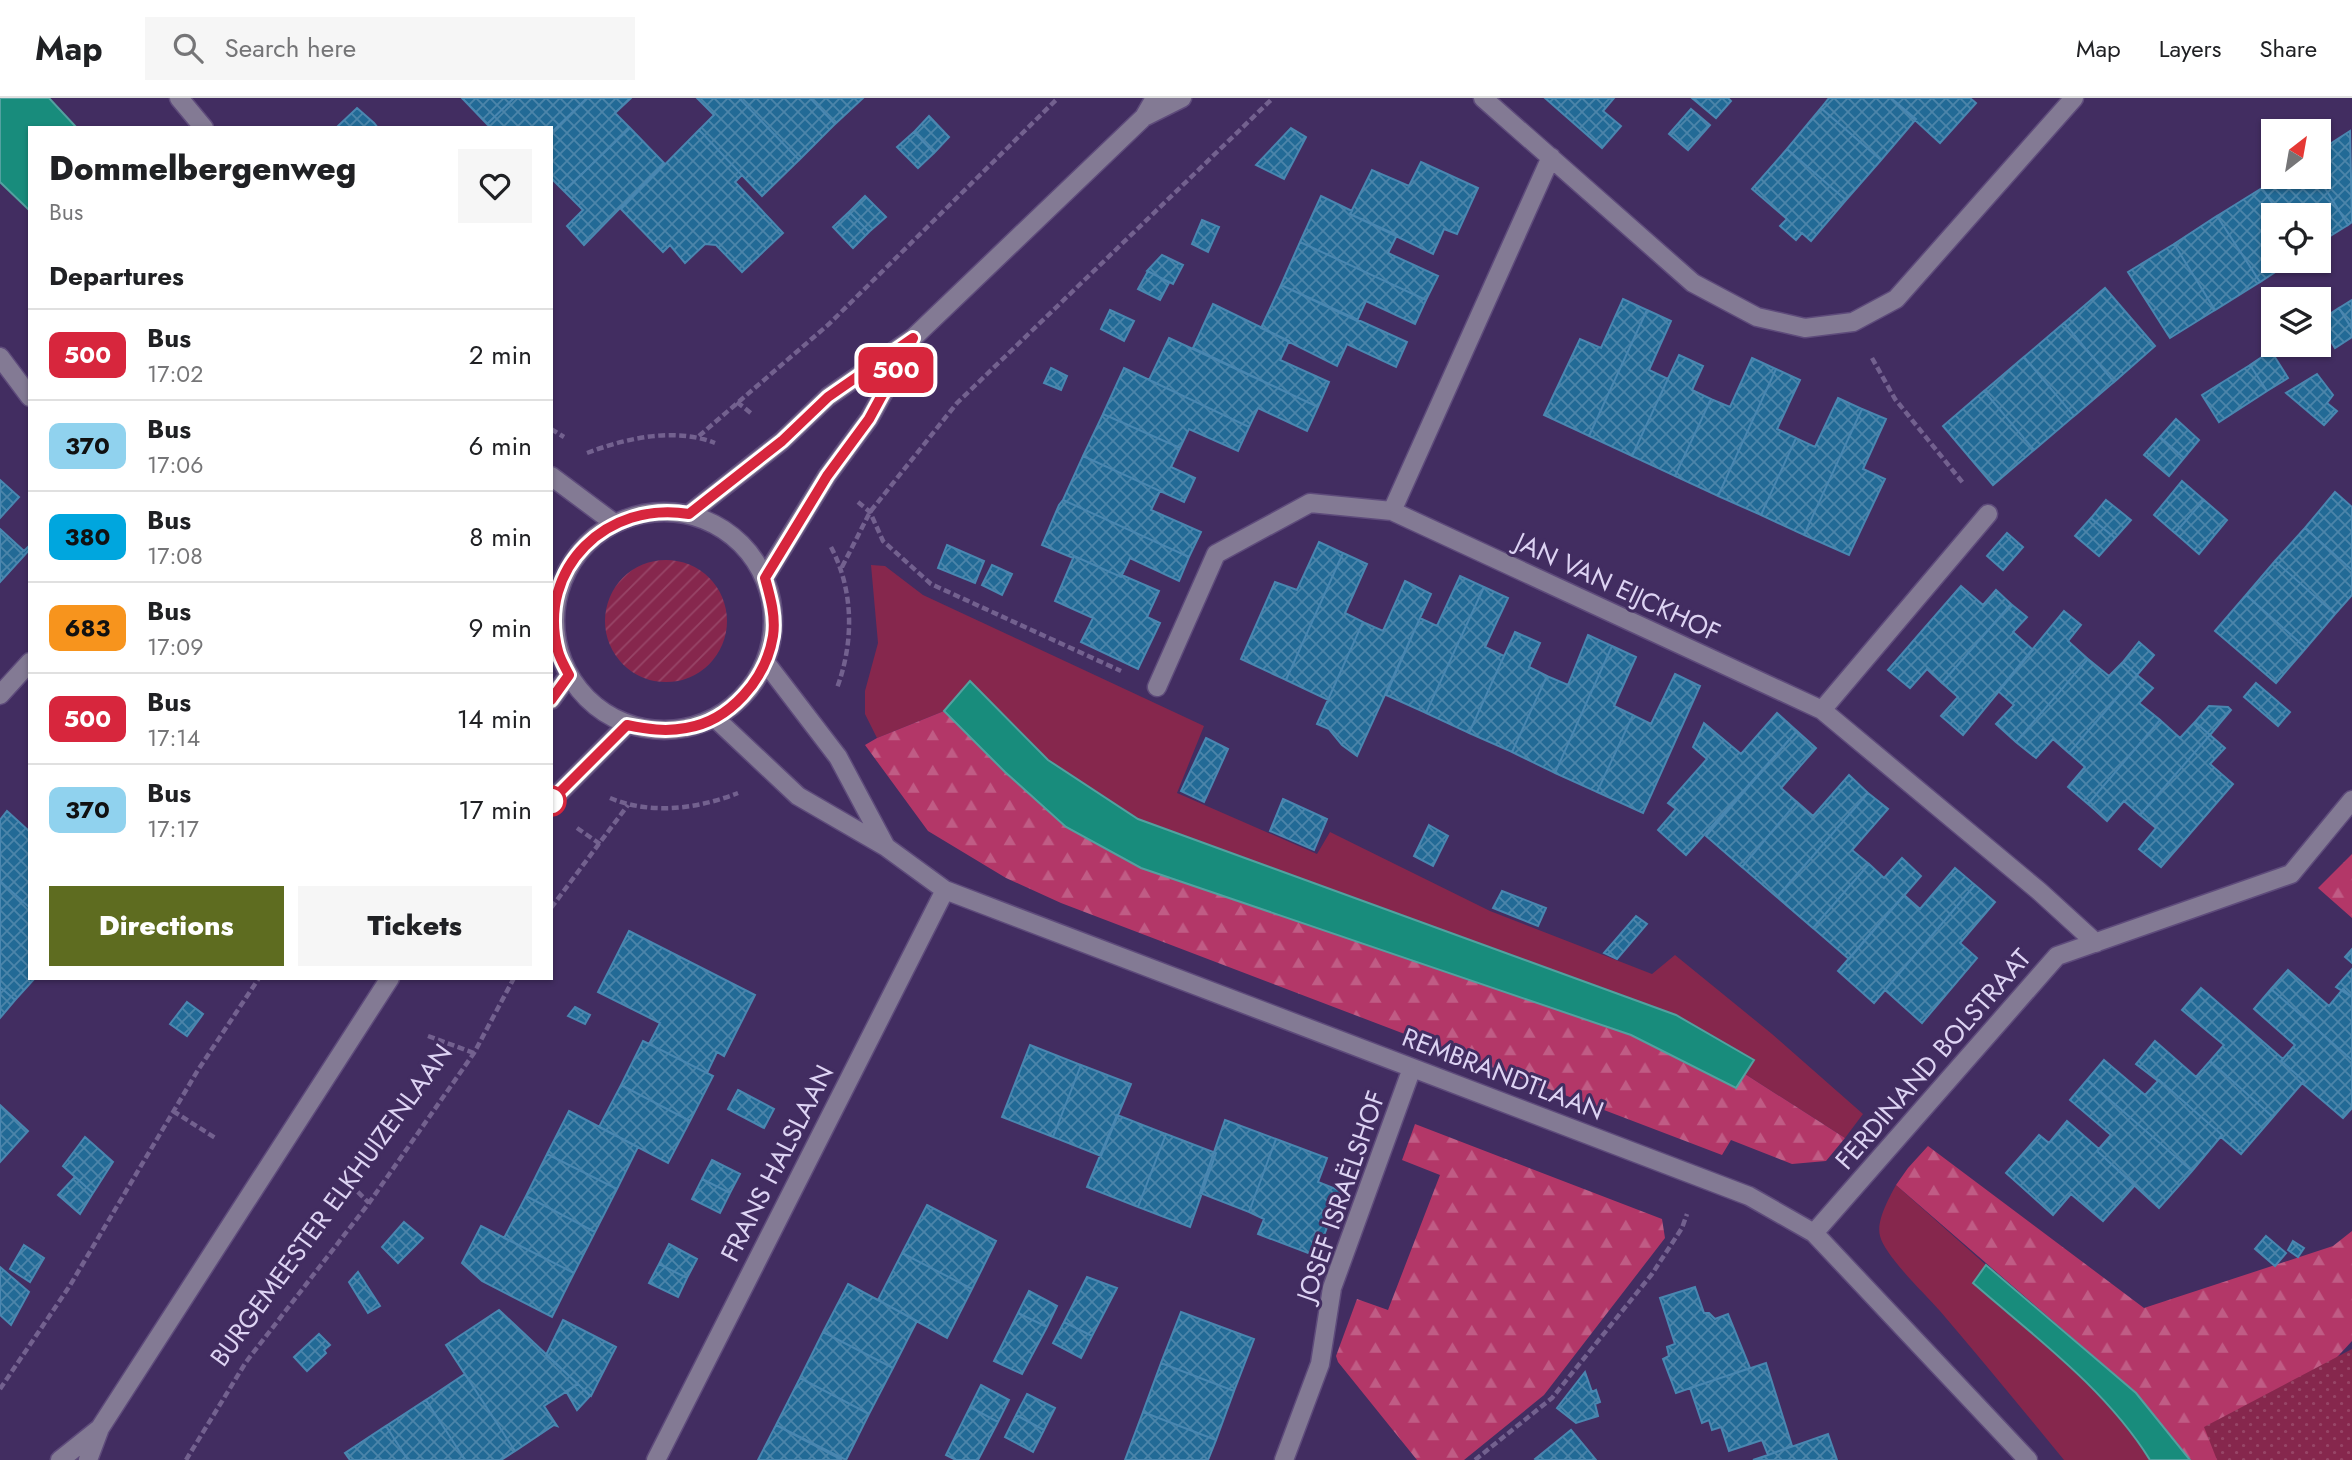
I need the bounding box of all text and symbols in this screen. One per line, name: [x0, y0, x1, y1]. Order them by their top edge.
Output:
search box: [145, 17, 635, 80]
text: Map: [35, 25, 103, 72]
icon: search: [169, 29, 207, 67]
text: Search here: [225, 29, 356, 67]
text: Map: [2076, 31, 2121, 66]
text: Layers: [2159, 31, 2221, 66]
text: Share: [2259, 31, 2317, 66]
north arrow: [2261, 119, 2331, 189]
map controls: [2261, 119, 2331, 357]
text: Dommelbergenweg: [49, 145, 356, 192]
button: heart: [458, 149, 532, 223]
text: Bus: [49, 195, 83, 229]
button: locate: [2261, 203, 2331, 273]
text: Departures: [49, 257, 184, 295]
button: layers: [2261, 287, 2331, 357]
text: Bus: [147, 319, 191, 357]
text: 2 min: [469, 336, 532, 374]
text: 500: [64, 337, 111, 372]
line badge: 500: [856, 347, 936, 393]
text: 500: [872, 352, 920, 387]
text: 17:02: [147, 357, 203, 391]
text: Bus: [147, 410, 191, 448]
text: 6 min: [469, 427, 532, 465]
text: 370: [65, 428, 110, 463]
text: 17:06: [147, 448, 203, 482]
text: Bus: [147, 501, 191, 539]
text: 8 min: [469, 518, 532, 556]
text: 380: [65, 519, 110, 554]
street label: JAN VAN EIJCKHOF: [1506, 521, 1727, 651]
text: 17:08: [147, 539, 203, 573]
text: Bus: [147, 592, 191, 630]
text: 9 min: [469, 609, 532, 647]
text: 683: [64, 610, 111, 645]
text: 17:09: [147, 630, 203, 664]
text: Bus: [147, 683, 191, 721]
text: 14 min: [457, 700, 532, 738]
text: 500: [64, 701, 111, 736]
text: 17:14: [147, 721, 200, 755]
text: Bus: [147, 774, 191, 812]
unlabelled marker: [536, 786, 566, 816]
text: 17 min: [458, 791, 532, 829]
text: 370: [65, 792, 110, 827]
text: 17:17: [147, 812, 199, 846]
button: Directions: [49, 886, 284, 966]
button: Tickets: [298, 886, 532, 966]
street label: FERDINAND BOLSTRAAT: [1826, 940, 2040, 1178]
street label: REMBRANDTLAAN: [1397, 1018, 1609, 1130]
street label: BURGEMEESTER ELKHUIZENLAAN: [201, 1036, 461, 1374]
street label: FRANS HALSLAAN: [711, 1058, 843, 1268]
street label: JOSEF ISRAËLSHOF: [1286, 1085, 1395, 1309]

